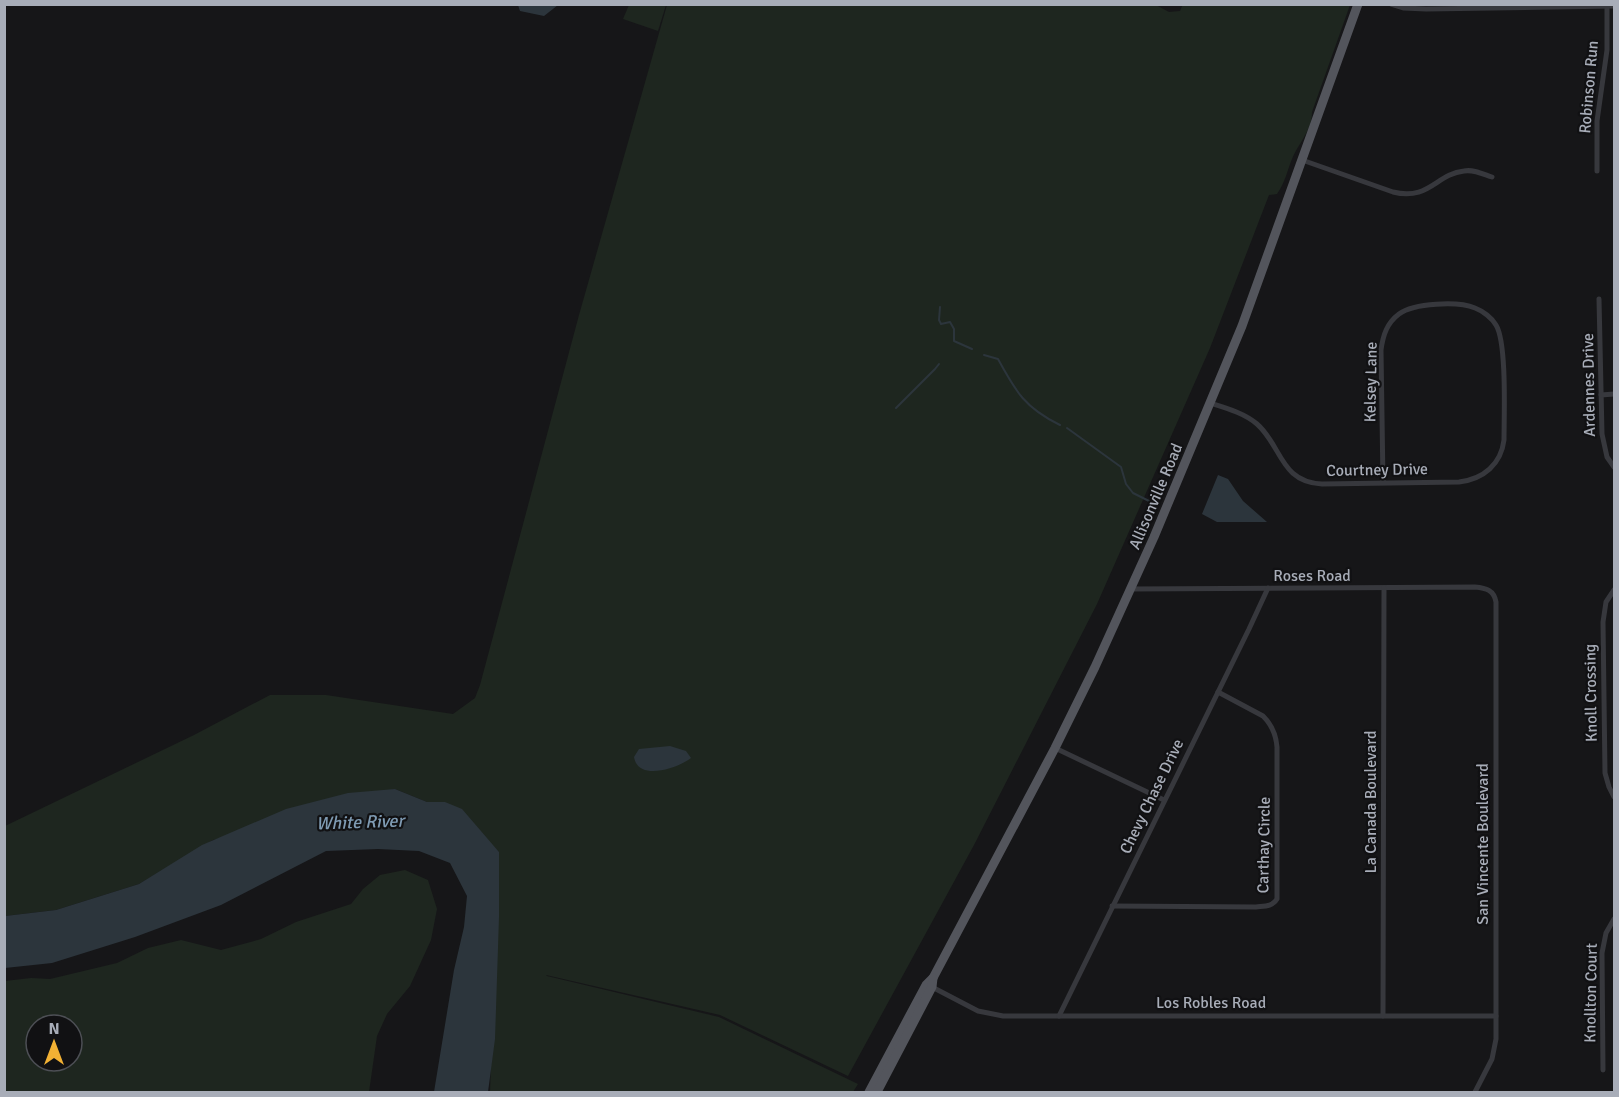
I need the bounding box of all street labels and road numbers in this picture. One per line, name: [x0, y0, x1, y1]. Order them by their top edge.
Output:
street label: Robinson Run: [1575, 40, 1603, 135]
street label: Ardennes Drive: [1578, 333, 1600, 437]
street label: Kelsey Lane: [1360, 341, 1382, 423]
street label: Allisonville Road: [1125, 440, 1187, 552]
street label: Courtney Drive: [1326, 459, 1428, 481]
street label: Roses Road: [1273, 566, 1351, 586]
street label: Knoll Crossing: [1580, 644, 1602, 742]
street label: La Canada Boulevard: [1361, 730, 1381, 874]
street label: Chevy Chase Drive: [1115, 736, 1188, 857]
street label: San Vincente Boulevard: [1473, 763, 1493, 925]
street label: Carthay Circle: [1253, 796, 1275, 894]
street label: Knollton Court: [1580, 942, 1602, 1043]
street label: Los Robles Road: [1156, 993, 1266, 1013]

